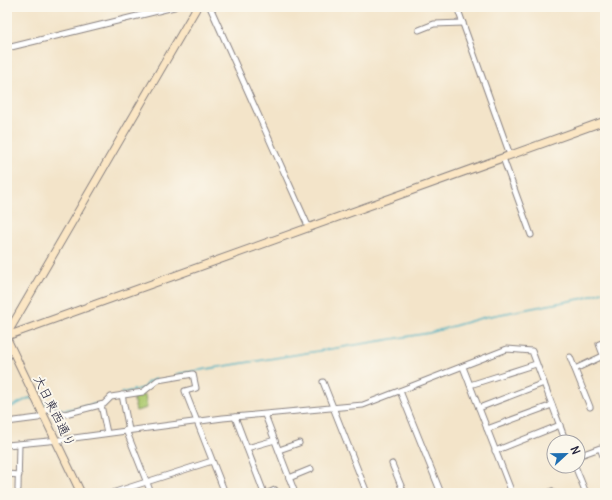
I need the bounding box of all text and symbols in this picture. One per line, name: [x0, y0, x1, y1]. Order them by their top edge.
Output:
street label: 大日東西通り: [30, 372, 79, 450]
north arrow: [546, 434, 586, 474]
text: N: [567, 444, 583, 456]

